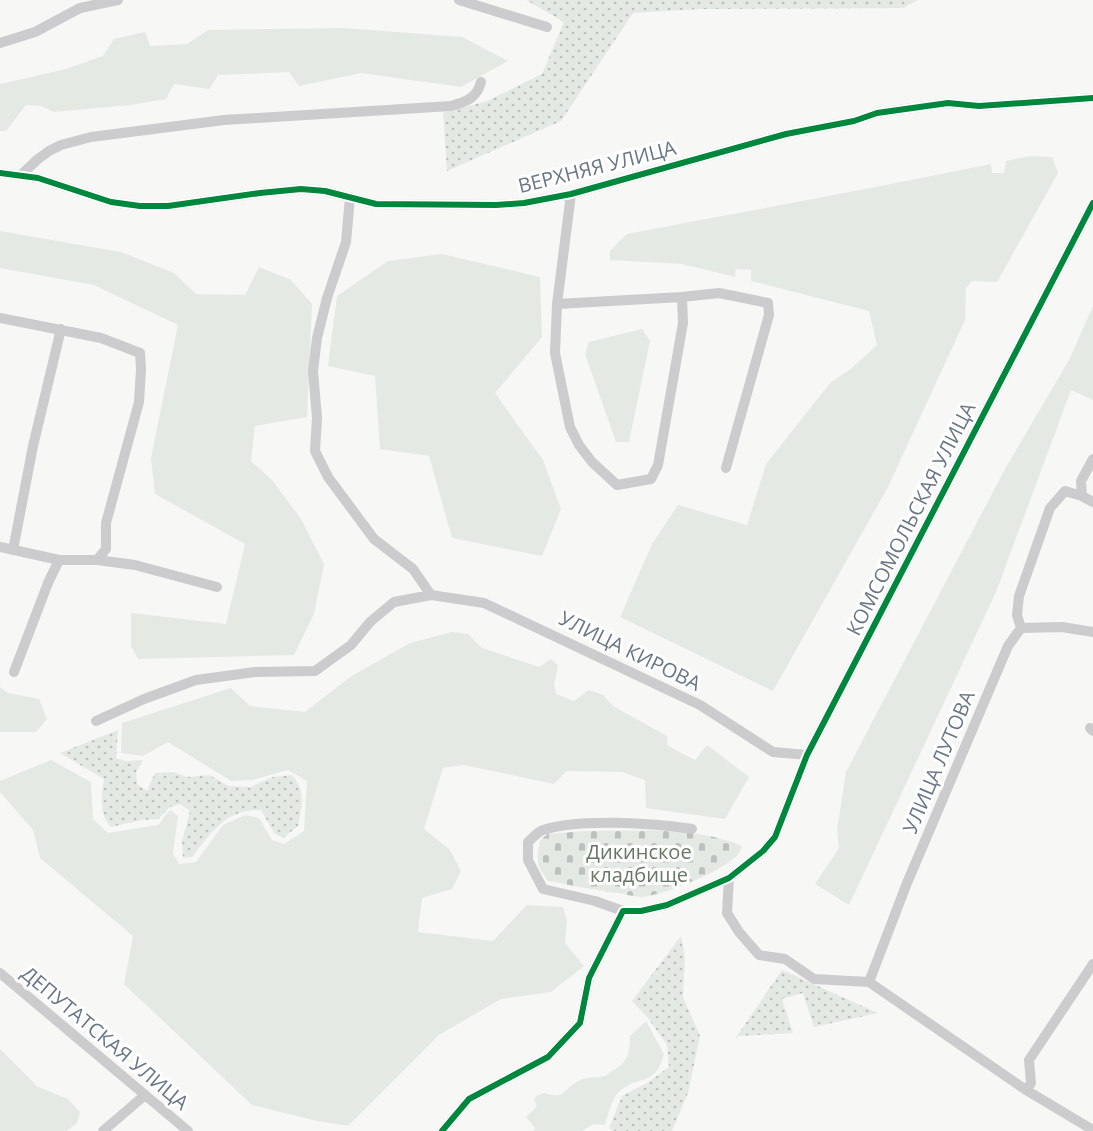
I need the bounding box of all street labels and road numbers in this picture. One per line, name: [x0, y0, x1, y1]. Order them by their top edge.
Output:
street label: ВЕРХНЯЯ УЛИЦА: [515, 134, 679, 199]
street label: КОМСОМОЛЬСКАЯ УЛИЦА: [840, 397, 981, 640]
street label: УЛИЦА КИРОВА: [555, 604, 706, 697]
street label: УЛИЦА ЛУТОВА: [896, 686, 981, 837]
street label: ДЕПУТАТСКАЯ УЛИЦА: [16, 960, 195, 1116]

